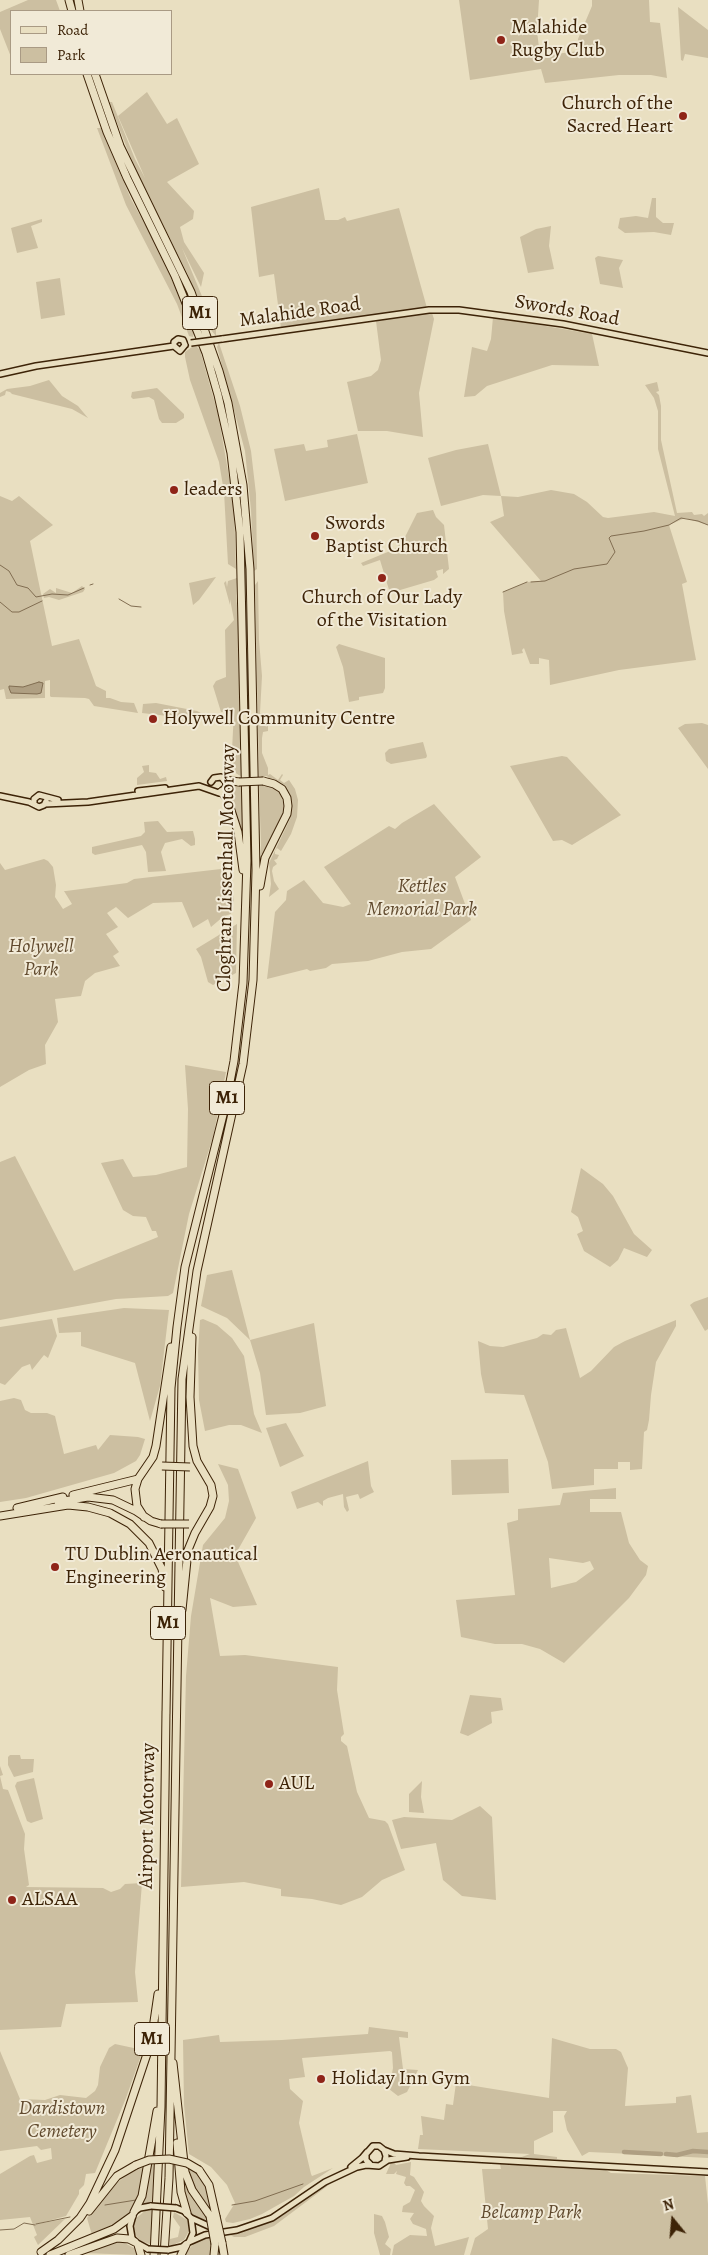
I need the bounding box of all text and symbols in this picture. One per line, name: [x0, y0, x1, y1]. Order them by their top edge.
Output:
legend: [10, 10, 172, 75]
place label: Malahide Rugby Club: [511, 16, 605, 63]
text: Road: [57, 20, 88, 40]
marker: Malahide Rugby Club: [495, 34, 507, 46]
text: Park: [57, 45, 85, 65]
place label: Church of the Sacred Heart: [562, 92, 673, 139]
marker: Church of the Sacred Heart: [677, 110, 689, 122]
street label: Swords Road: [513, 290, 621, 332]
street label: Malahide Road: [238, 293, 362, 333]
road number: M1: [182, 296, 218, 330]
place label: leaders: [184, 478, 243, 502]
marker: leaders: [168, 484, 180, 496]
place label: Swords Baptist Church: [325, 512, 448, 559]
marker: Swords Baptist Church: [309, 530, 321, 542]
marker: Church of Our Lady of the Visitation: [376, 572, 388, 584]
place label: Church of Our Lady of the Visitation: [302, 586, 462, 633]
place label: Holywell Community Centre: [163, 707, 395, 731]
marker: Holywell Community Centre: [147, 713, 159, 725]
street label: Cloghran Lissenhall Motorway: [213, 744, 241, 992]
park label: Kettles Memorial Park: [367, 875, 477, 922]
park label: Holywell Park: [8, 935, 74, 982]
road number: M1: [210, 1082, 244, 1114]
place label: TU Dublin Aeronautical Engineering: [65, 1543, 258, 1590]
marker: TU Dublin Aeronautical Engineering: [49, 1561, 61, 1573]
road number: M1: [150, 1606, 186, 1640]
street label: Airport Motorway: [135, 1743, 161, 1889]
place label: AUL: [279, 1772, 314, 1796]
marker: AUL: [263, 1778, 275, 1790]
place label: ALSAA: [22, 1888, 78, 1912]
marker: ALSAA: [6, 1894, 18, 1906]
road number: M1: [134, 2022, 170, 2056]
place label: Holiday Inn Gym: [331, 2067, 470, 2091]
marker: Holiday Inn Gym: [315, 2073, 327, 2085]
park label: Dardistown Cemetery: [19, 2097, 105, 2144]
north arrow: [648, 2195, 698, 2245]
text: N: [661, 2195, 676, 2216]
park label: Belcamp Park: [480, 2201, 582, 2225]

